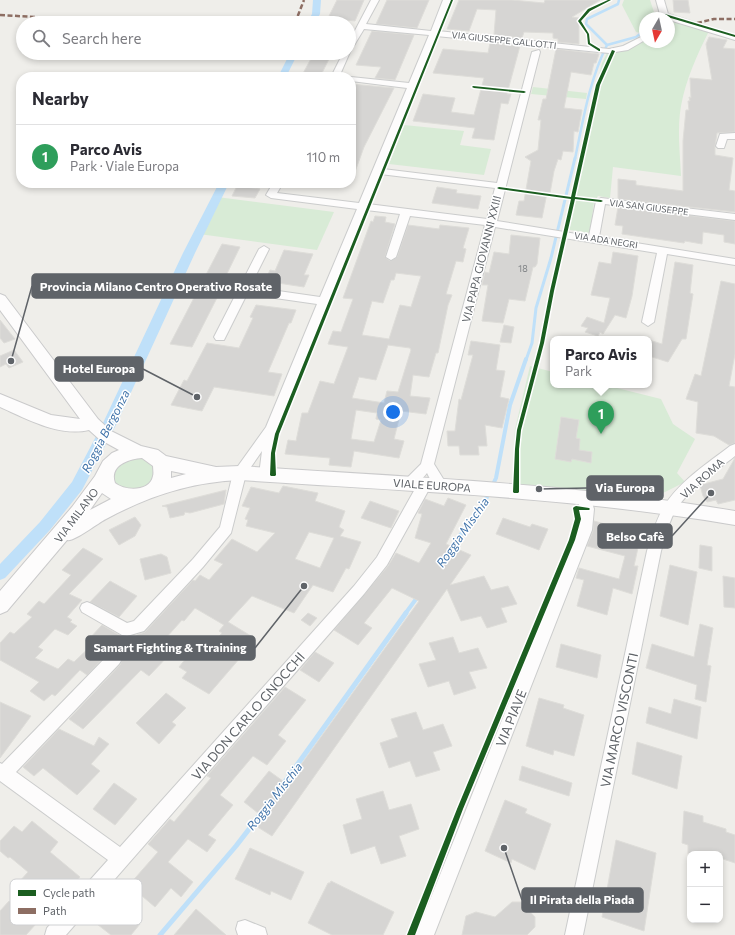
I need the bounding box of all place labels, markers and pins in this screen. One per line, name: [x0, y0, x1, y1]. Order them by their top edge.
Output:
callout: Provincia Milano Centro Operativo Rosate: [32, 274, 280, 298]
callout: Hotel Europa: [55, 357, 143, 381]
pin: 1: [588, 401, 614, 434]
callout: Via Europa: [587, 476, 663, 500]
callout: Belso Cafè: [598, 524, 672, 548]
callout: Samart Fighting & Ttraining: [86, 636, 255, 660]
callout: Il Pirata della Piada: [522, 888, 643, 912]

